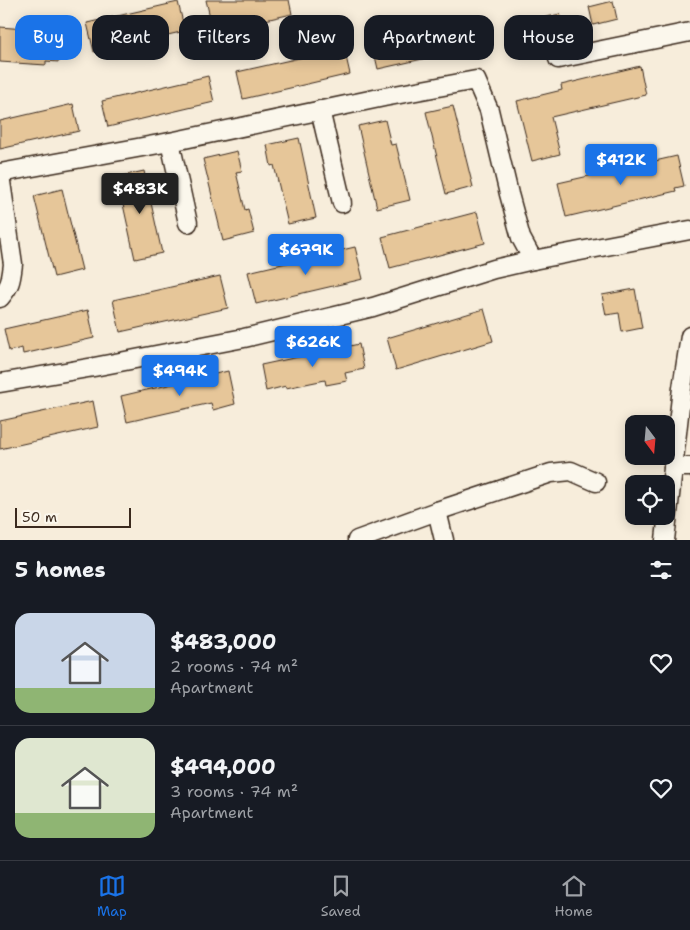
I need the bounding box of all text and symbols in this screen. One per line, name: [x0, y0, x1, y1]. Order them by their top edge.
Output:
chip: Buy: [15, 15, 82, 60]
chip: Rent: [92, 15, 169, 60]
chip: Filters: [179, 15, 269, 60]
chip: New: [279, 15, 354, 60]
chip: Apartment: [364, 15, 494, 60]
chip: House: [504, 15, 593, 60]
pin: $412K: [586, 144, 656, 186]
text: $412K: [596, 149, 646, 170]
pin: $483K: [105, 172, 175, 215]
text: $483K: [112, 178, 168, 199]
pin: $679K: [271, 234, 341, 276]
text: $679K: [279, 239, 333, 260]
pin: $626K: [278, 326, 348, 368]
text: $626K: [286, 331, 340, 352]
pin: $494K: [145, 354, 215, 397]
text: $494K: [153, 360, 207, 381]
north arrow: [625, 415, 675, 465]
map controls: [625, 415, 675, 525]
button: locate: [625, 475, 675, 525]
scale bar: [15, 505, 131, 528]
text: 50 m: [22, 508, 57, 526]
text: 5 homes: [15, 556, 106, 584]
icon: filters: [647, 556, 675, 584]
text: $483,000: [170, 628, 277, 656]
icon: home: [55, 633, 115, 693]
icon: heart: [647, 649, 675, 677]
text: 2 rooms · 74 m²: [170, 656, 298, 677]
text: Apartment: [170, 677, 253, 698]
text: $494,000: [170, 753, 276, 781]
icon: home: [55, 758, 115, 818]
icon: heart: [647, 774, 675, 802]
text: 3 rooms · 74 m²: [170, 781, 298, 802]
text: Apartment: [170, 802, 253, 823]
tab: Map: [97, 872, 127, 920]
tab: Saved: [321, 872, 361, 920]
tab: Home: [555, 872, 593, 920]

